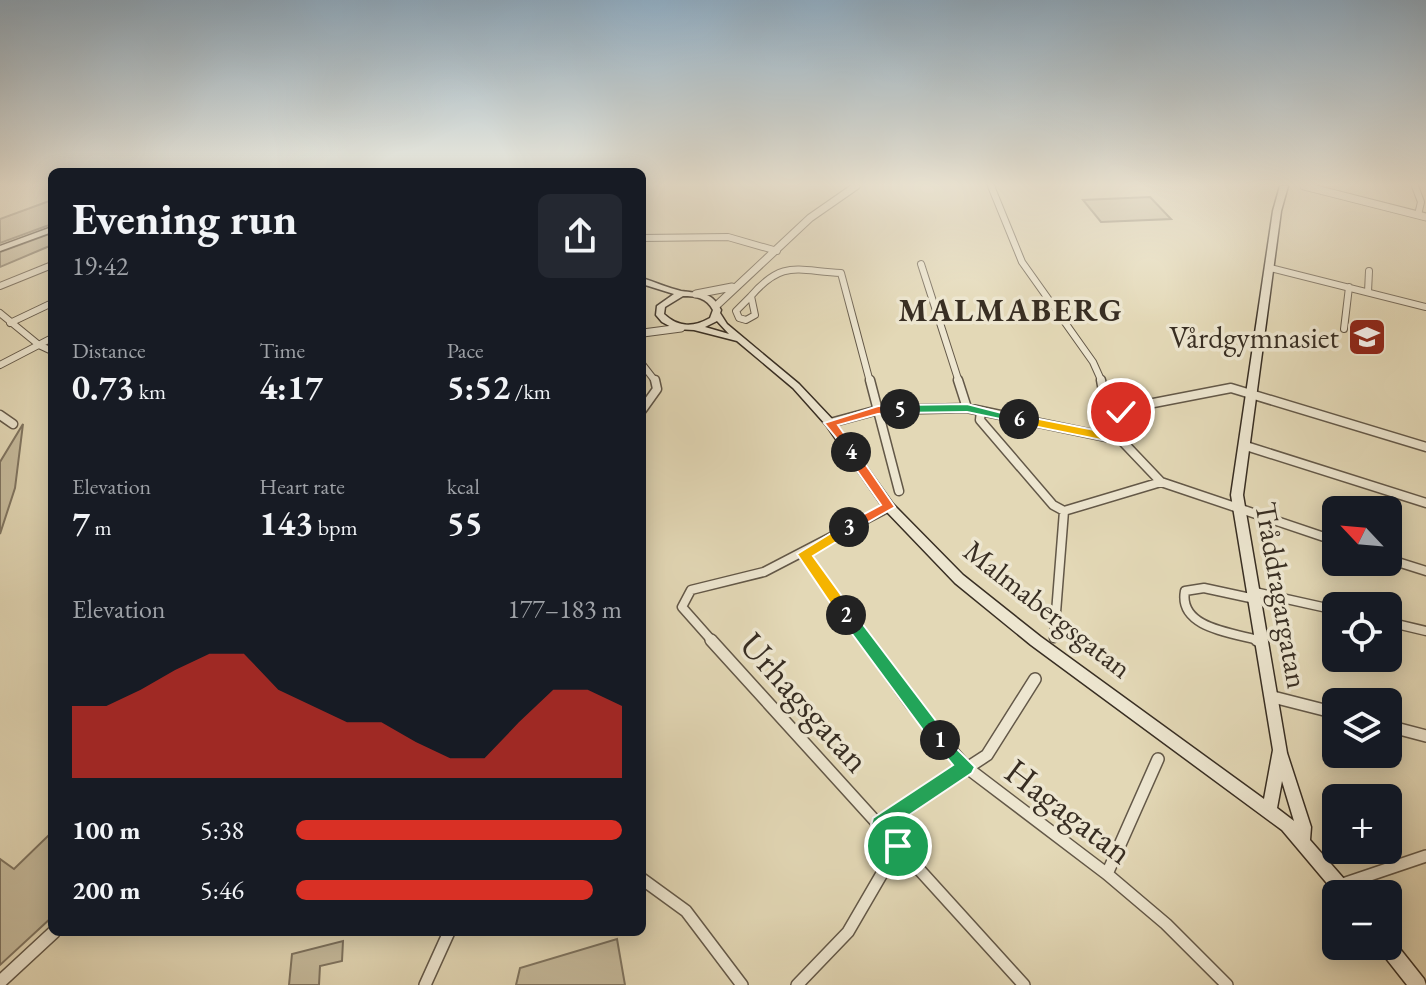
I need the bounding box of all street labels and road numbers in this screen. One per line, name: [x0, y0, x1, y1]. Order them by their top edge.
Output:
street label: Tråddragargatan: [1246, 499, 1318, 691]
street label: Malmabergsgatan: [956, 531, 1140, 687]
street label: Urhagsgatan: [729, 622, 881, 782]
street label: Hagagatan: [996, 748, 1142, 874]

